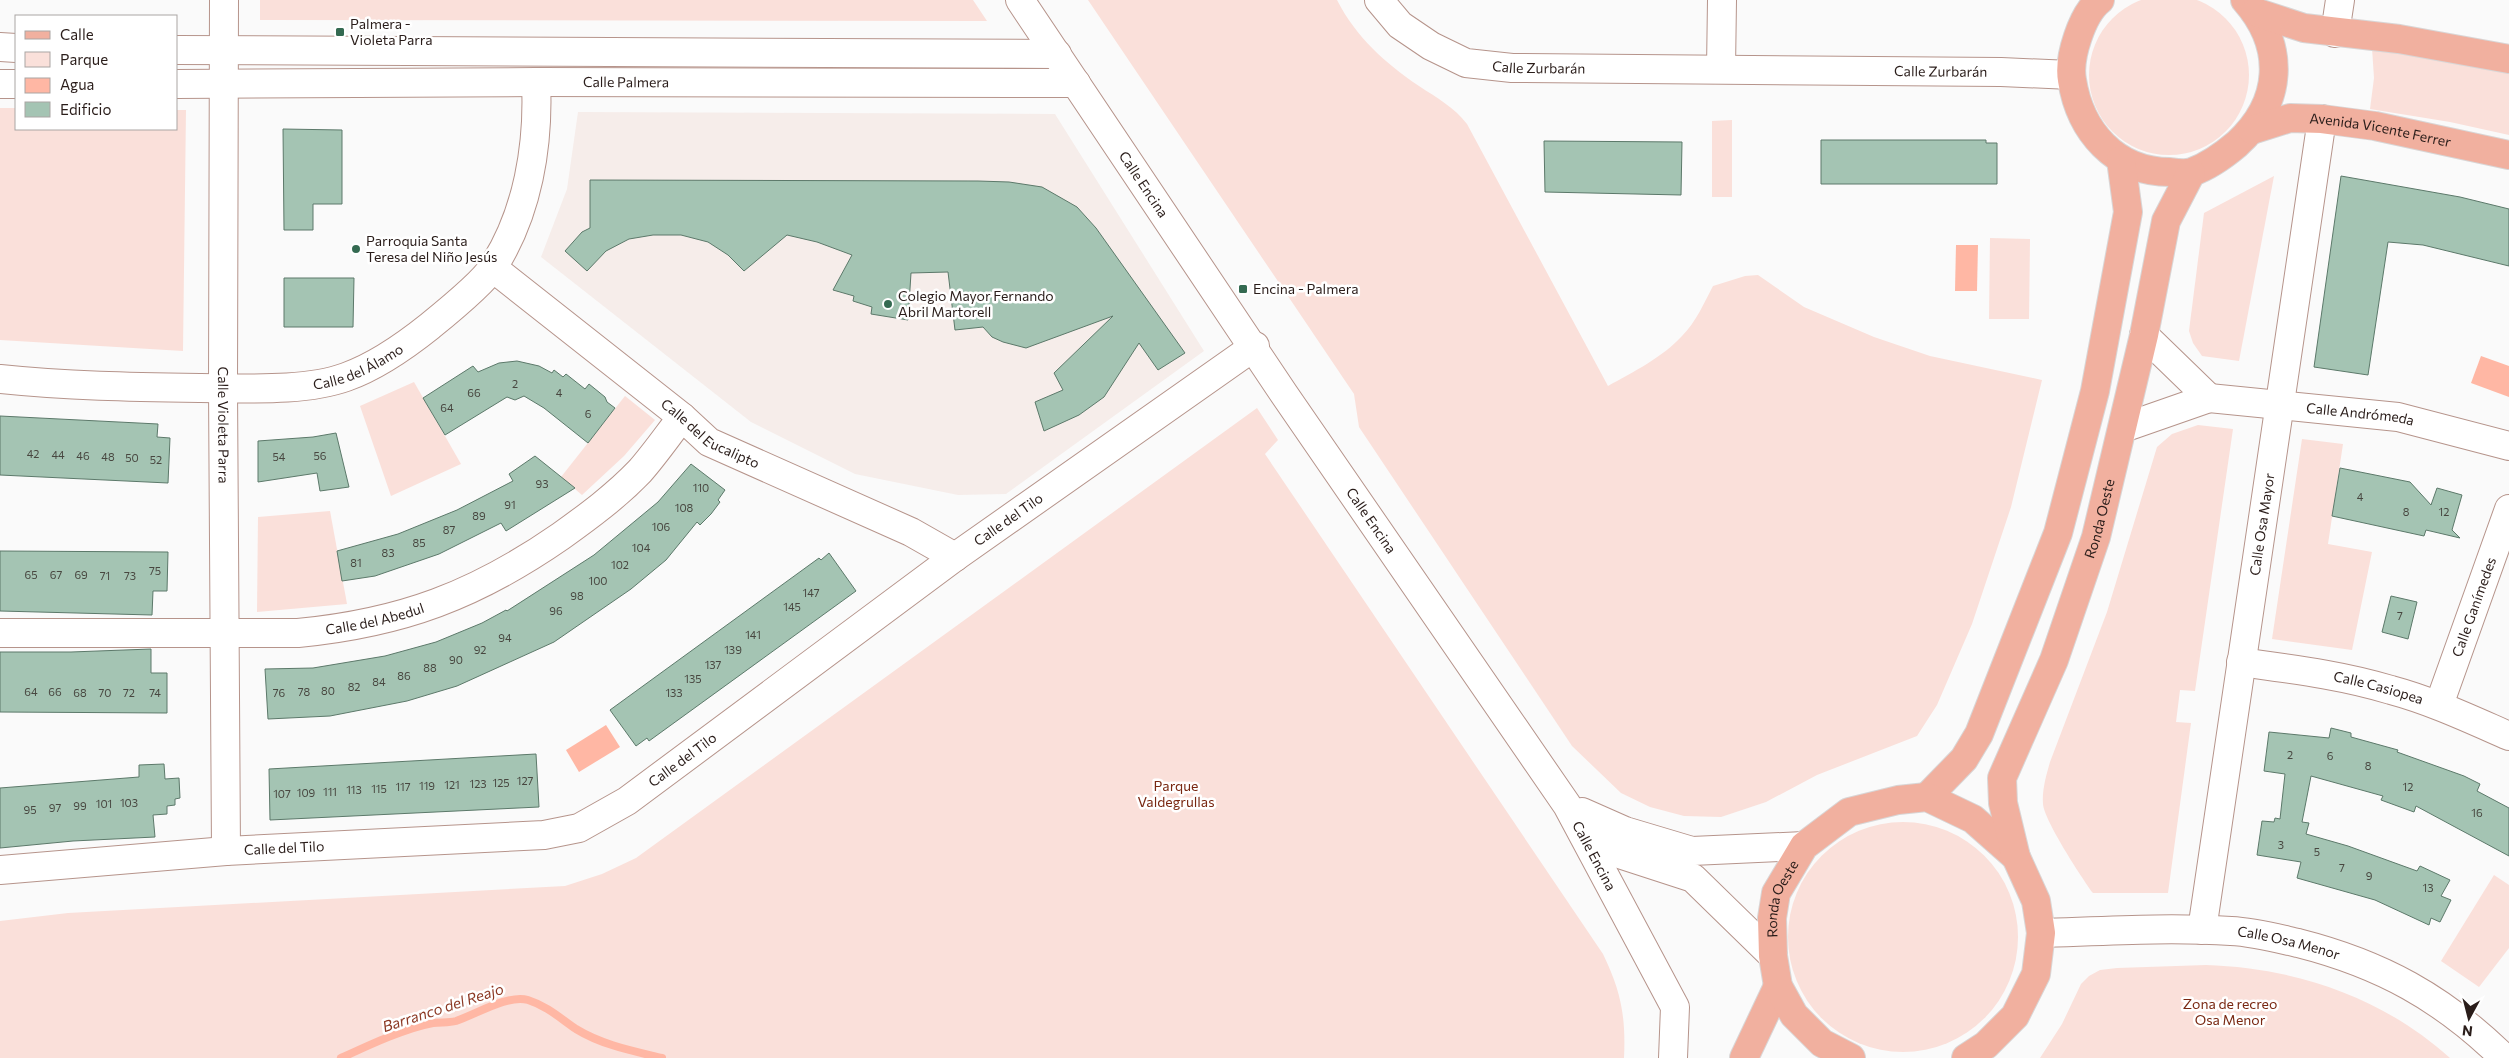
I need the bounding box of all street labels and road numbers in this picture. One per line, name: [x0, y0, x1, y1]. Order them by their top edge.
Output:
street label: Calle Zurbarán: [1491, 57, 1585, 77]
street label: Calle Zurbarán: [1894, 62, 1987, 80]
street label: Calle Palmera: [583, 73, 669, 90]
street label: Avenida Vicente Ferrer: [2309, 110, 2453, 150]
street label: Calle Encina: [1116, 148, 1172, 221]
street label: Calle del Álamo: [312, 340, 406, 393]
street label: Calle Violeta Parra: [215, 367, 233, 483]
street label: Calle del Eucalipto: [658, 395, 762, 471]
street label: Calle Andrómeda: [2305, 399, 2416, 429]
street label: Calle Osa Mayor: [2246, 472, 2278, 577]
street label: Ronda Oeste: [2080, 477, 2118, 561]
street label: Calle Encina: [1343, 484, 1400, 557]
street label: Calle del Tilo: [970, 489, 1046, 549]
street label: Calle Ganímedes: [2448, 555, 2499, 659]
street label: Calle del Abedul: [324, 599, 426, 638]
street label: Calle Casiopea: [2332, 667, 2426, 708]
street label: Calle del Tilo: [645, 729, 719, 790]
street label: Calle Encina: [1569, 818, 1620, 893]
street label: Calle del Tilo: [244, 837, 325, 858]
street label: Ronda Oeste: [1763, 857, 1802, 938]
street label: Calle Osa Menor: [2237, 922, 2343, 963]

